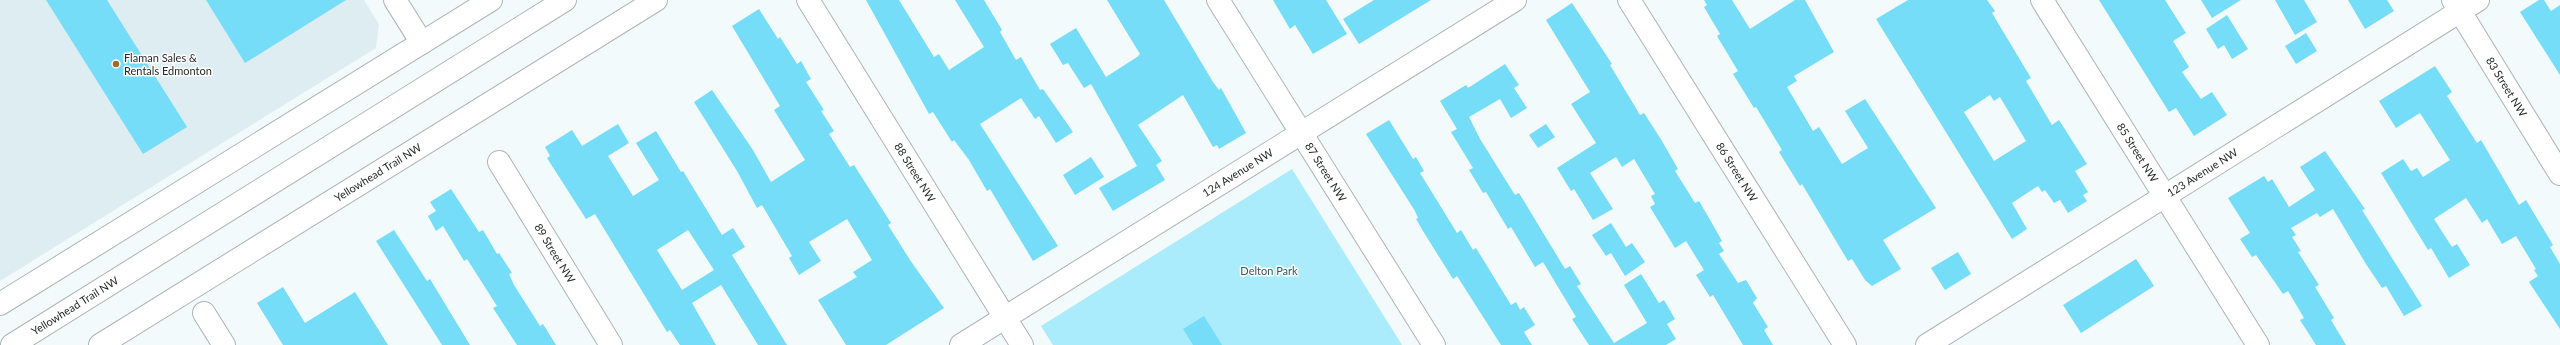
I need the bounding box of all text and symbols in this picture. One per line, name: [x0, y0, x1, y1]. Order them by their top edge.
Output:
place label: Flaman Sales & Rentals Edmonton: [124, 51, 212, 77]
street label: 83 Street NW: [2484, 55, 2530, 119]
marker: Flaman Sales & Rentals Edmonton: [111, 59, 121, 69]
street label: 85 Street NW: [2115, 120, 2162, 185]
street label: Yellowhead Trail NW: [332, 140, 424, 204]
street label: 88 Street NW: [892, 140, 939, 205]
street label: 87 Street NW: [1303, 140, 1350, 204]
street label: 86 Street NW: [1714, 140, 1761, 204]
street label: 124 Avenue NW: [1200, 145, 1276, 199]
street label: 123 Avenue NW: [2165, 145, 2240, 199]
street label: 89 Street NW: [532, 221, 579, 286]
park label: Delton Park: [1240, 264, 1298, 277]
street label: Yellowhead Trail NW: [29, 273, 121, 337]

